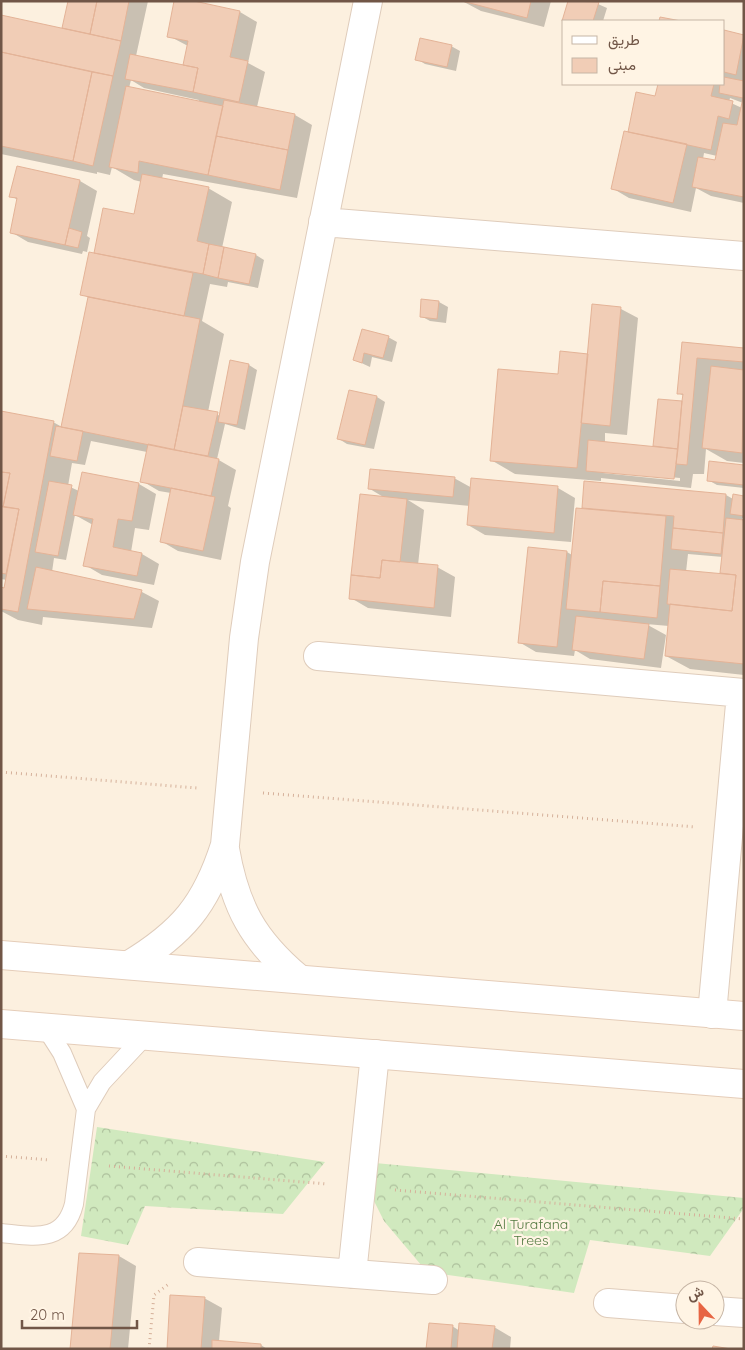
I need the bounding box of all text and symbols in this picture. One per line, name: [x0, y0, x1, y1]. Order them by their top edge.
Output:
legend: [562, 20, 725, 85]
text: طريق: [608, 30, 640, 50]
text: مبنى: [608, 55, 636, 75]
park label: Al Turafana Trees: [494, 1215, 568, 1249]
north arrow: [675, 1280, 725, 1330]
text: ش: [684, 1281, 706, 1304]
scale bar: [22, 1298, 138, 1330]
text: 20 m: [30, 1305, 65, 1324]

